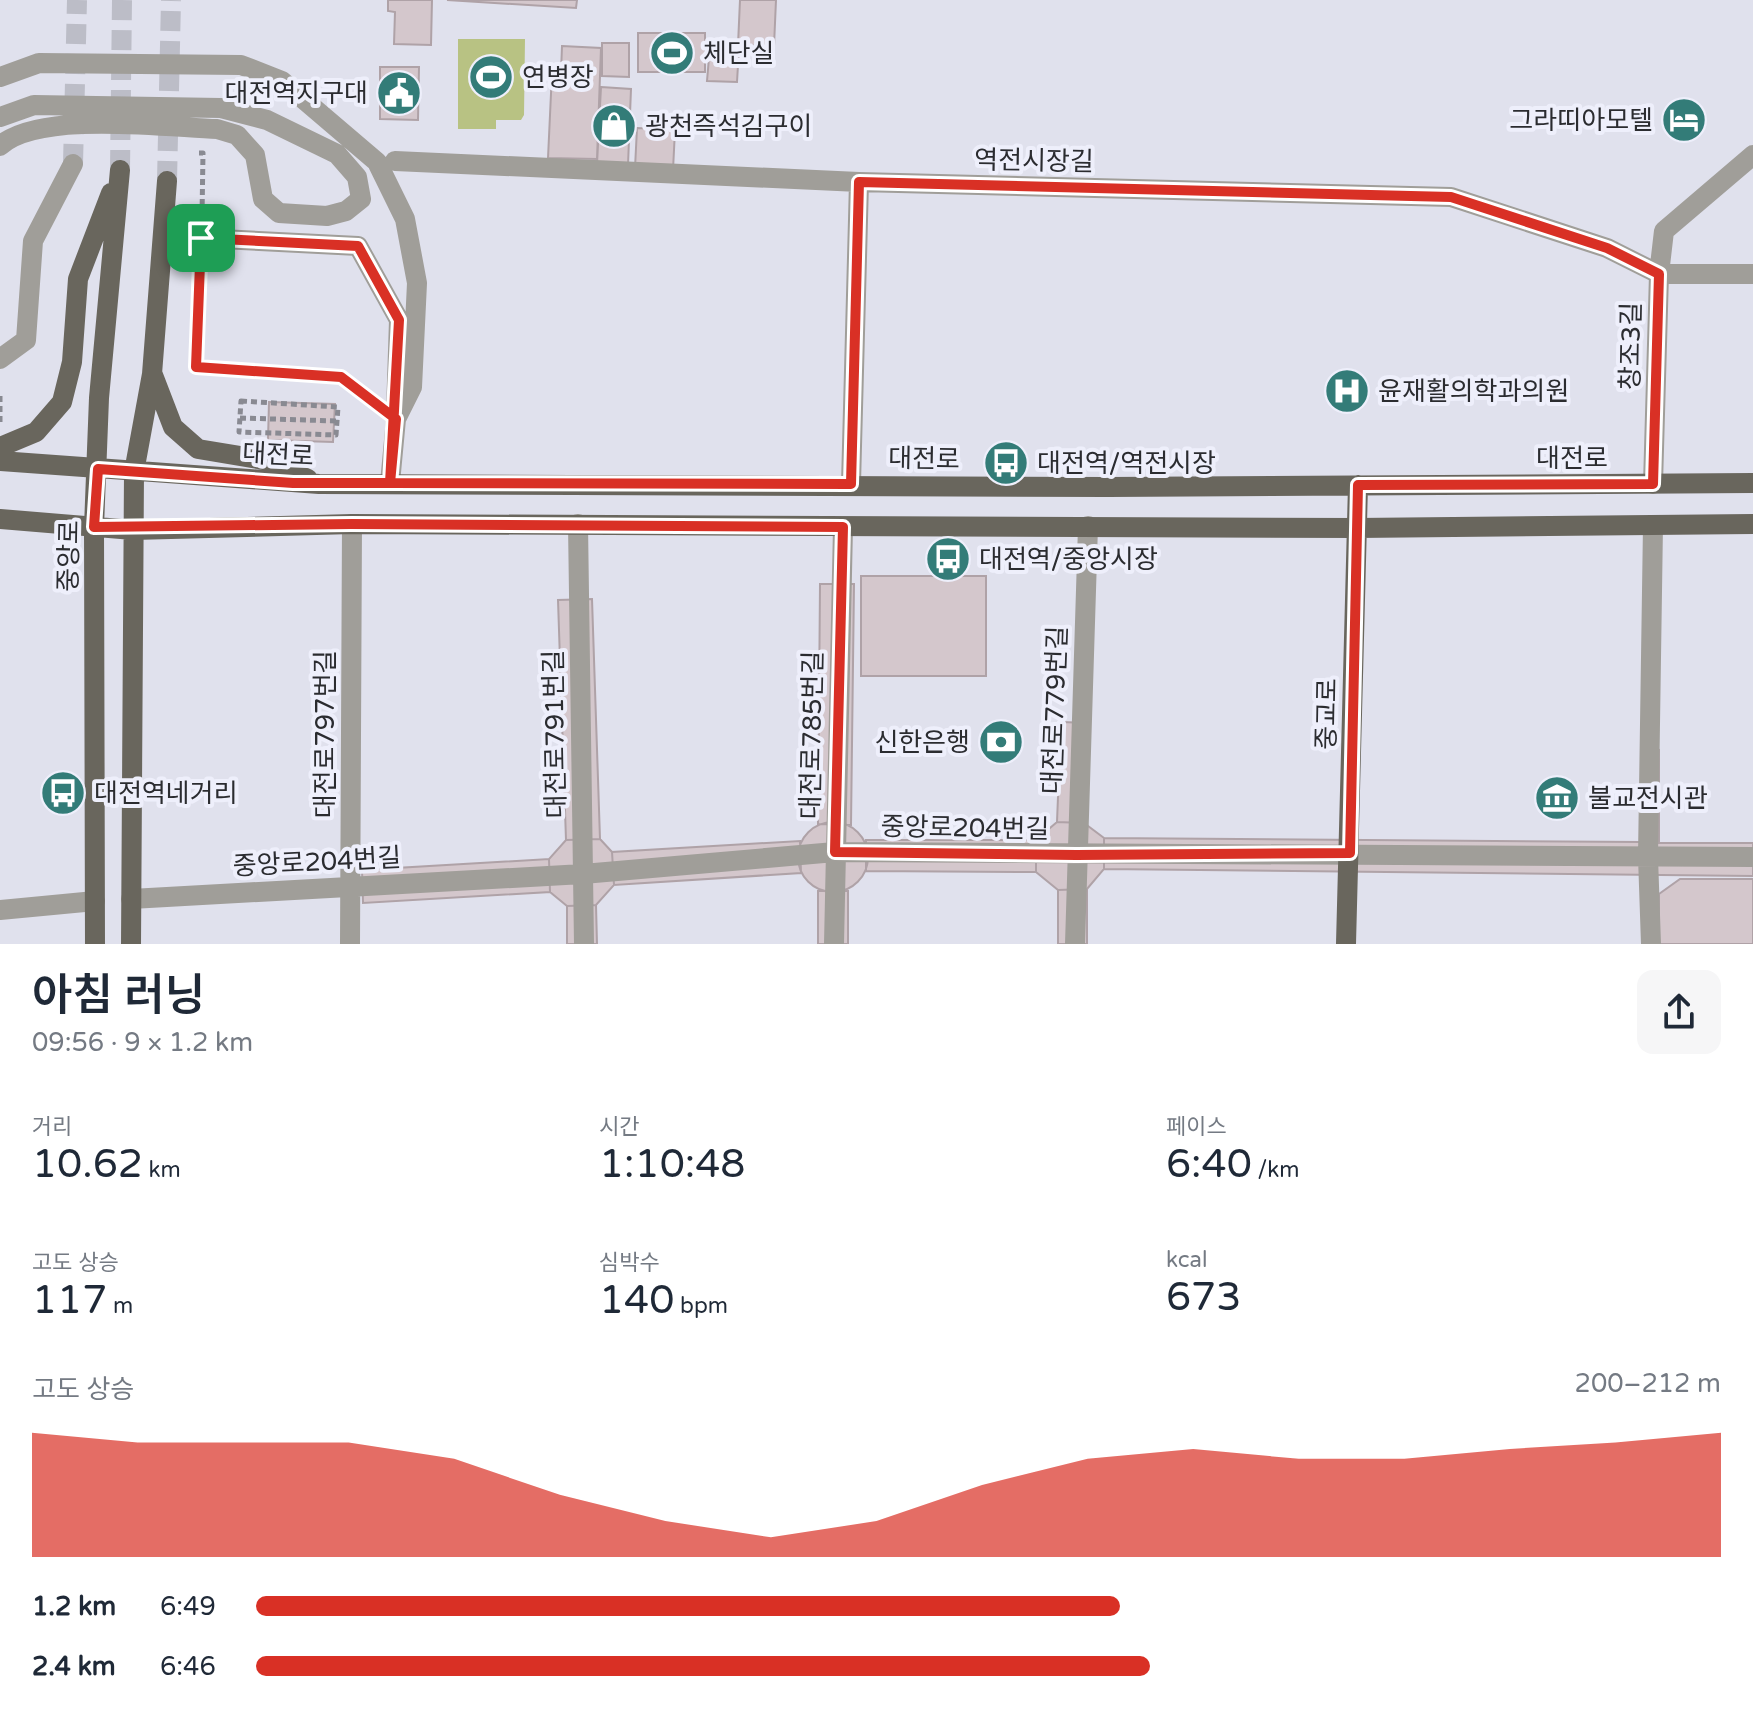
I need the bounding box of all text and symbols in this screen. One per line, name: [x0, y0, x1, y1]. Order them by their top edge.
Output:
sports icon: 체단실: [648, 29, 696, 77]
place label: 체단실: [703, 38, 775, 69]
sports icon: 연병장: [467, 53, 515, 101]
place label: 연병장: [522, 62, 594, 93]
public building icon: 대전역지구대: [375, 69, 423, 117]
place label: 대전역지구대: [224, 78, 368, 109]
hotel icon: 그라띠아모텔: [1660, 96, 1708, 144]
shop icon: 광천즉석김구이: [590, 102, 638, 150]
place label: 그라띠아모텔: [1509, 105, 1653, 136]
place label: 광천즉석김구이: [645, 111, 812, 142]
street label: 역전시장길: [974, 144, 1094, 178]
pin: [167, 204, 235, 272]
icon: arrive: [179, 216, 223, 260]
street label: 창조3길: [1615, 302, 1647, 390]
hospital icon: 윤재활의학과의원: [1323, 367, 1371, 415]
place label: 윤재활의학과의원: [1378, 376, 1569, 407]
street label: 대전로: [241, 438, 315, 472]
bus stop icon: 대전역/역전시장: [982, 439, 1030, 487]
street label: 대전로: [888, 443, 960, 475]
street label: 대전로: [1536, 443, 1608, 474]
place label: 대전역/역전시장: [1037, 448, 1216, 479]
street label: 중앙로: [53, 520, 85, 592]
bus stop icon: 대전역/중앙시장: [924, 535, 972, 583]
place label: 대전역/중앙시장: [979, 544, 1158, 575]
street label: 대전로779번길: [1037, 625, 1073, 795]
street label: 대전로791번길: [538, 649, 572, 819]
street label: 대전로797번길: [310, 650, 341, 818]
street label: 대전로785번길: [795, 650, 829, 820]
street label: 중교로: [1311, 678, 1343, 750]
bank icon: 신한은행: [977, 718, 1025, 766]
place label: 신한은행: [874, 727, 970, 758]
bus stop icon: 대전역네거리: [39, 769, 87, 817]
museum icon: 불교전시관: [1533, 774, 1581, 822]
place label: 대전역네거리: [94, 778, 238, 809]
place label: 불교전시관: [1588, 783, 1708, 814]
street label: 중앙로204번길: [880, 811, 1050, 845]
street label: 중앙로204번길: [232, 842, 402, 882]
text: 아침 러닝: [32, 970, 205, 1023]
button: share: [1637, 970, 1721, 1054]
text: 09:56 · 9 × 1.2 km: [32, 1027, 253, 1058]
text: 거리: [32, 1114, 72, 1140]
text: 시간: [599, 1114, 639, 1140]
text: 페이스: [1166, 1114, 1227, 1140]
text: 10.62: [32, 1140, 143, 1188]
text: 1:10:48: [599, 1140, 745, 1188]
text: 6:40: [1166, 1140, 1252, 1188]
text: km: [143, 1157, 181, 1183]
text: /km: [1252, 1157, 1299, 1183]
text: kcal: [1166, 1247, 1207, 1273]
text: 고도 상승: [32, 1250, 119, 1276]
text: 심박수: [599, 1250, 660, 1276]
text: 673: [1166, 1273, 1241, 1321]
text: 117: [32, 1276, 107, 1324]
text: 140: [599, 1276, 674, 1324]
text: m: [107, 1293, 133, 1319]
text: bpm: [674, 1293, 728, 1319]
text: 200–212 m: [1575, 1368, 1721, 1399]
text: 고도 상승: [32, 1374, 134, 1405]
text: 1.2 km: [32, 1591, 116, 1622]
text: 6:49: [160, 1591, 216, 1622]
text: 2.4 km: [32, 1651, 116, 1682]
text: 6:46: [160, 1651, 216, 1682]

